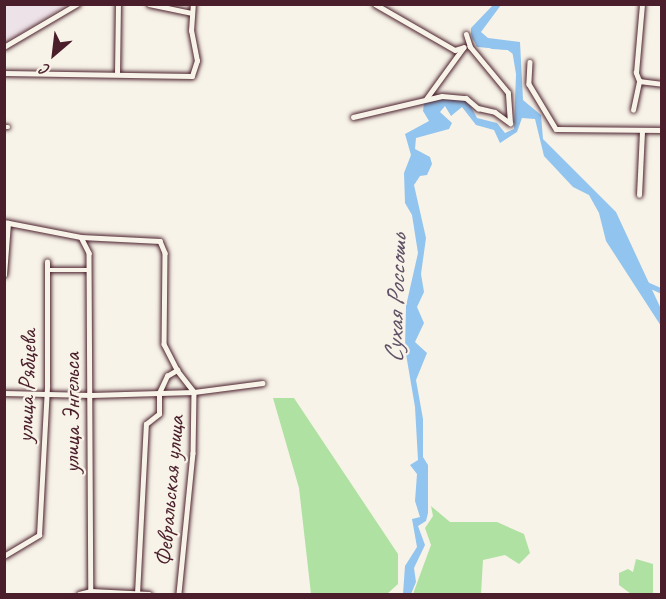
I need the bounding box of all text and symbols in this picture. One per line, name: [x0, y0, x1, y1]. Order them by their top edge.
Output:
north arrow: [24, 24, 84, 84]
text: С: [37, 59, 54, 81]
water label: Сухая Россошь: [378, 235, 414, 363]
street label: улица Рябцева: [11, 329, 43, 443]
street label: улица Энгельса: [58, 352, 86, 474]
street label: Февральская улица: [149, 414, 191, 568]

